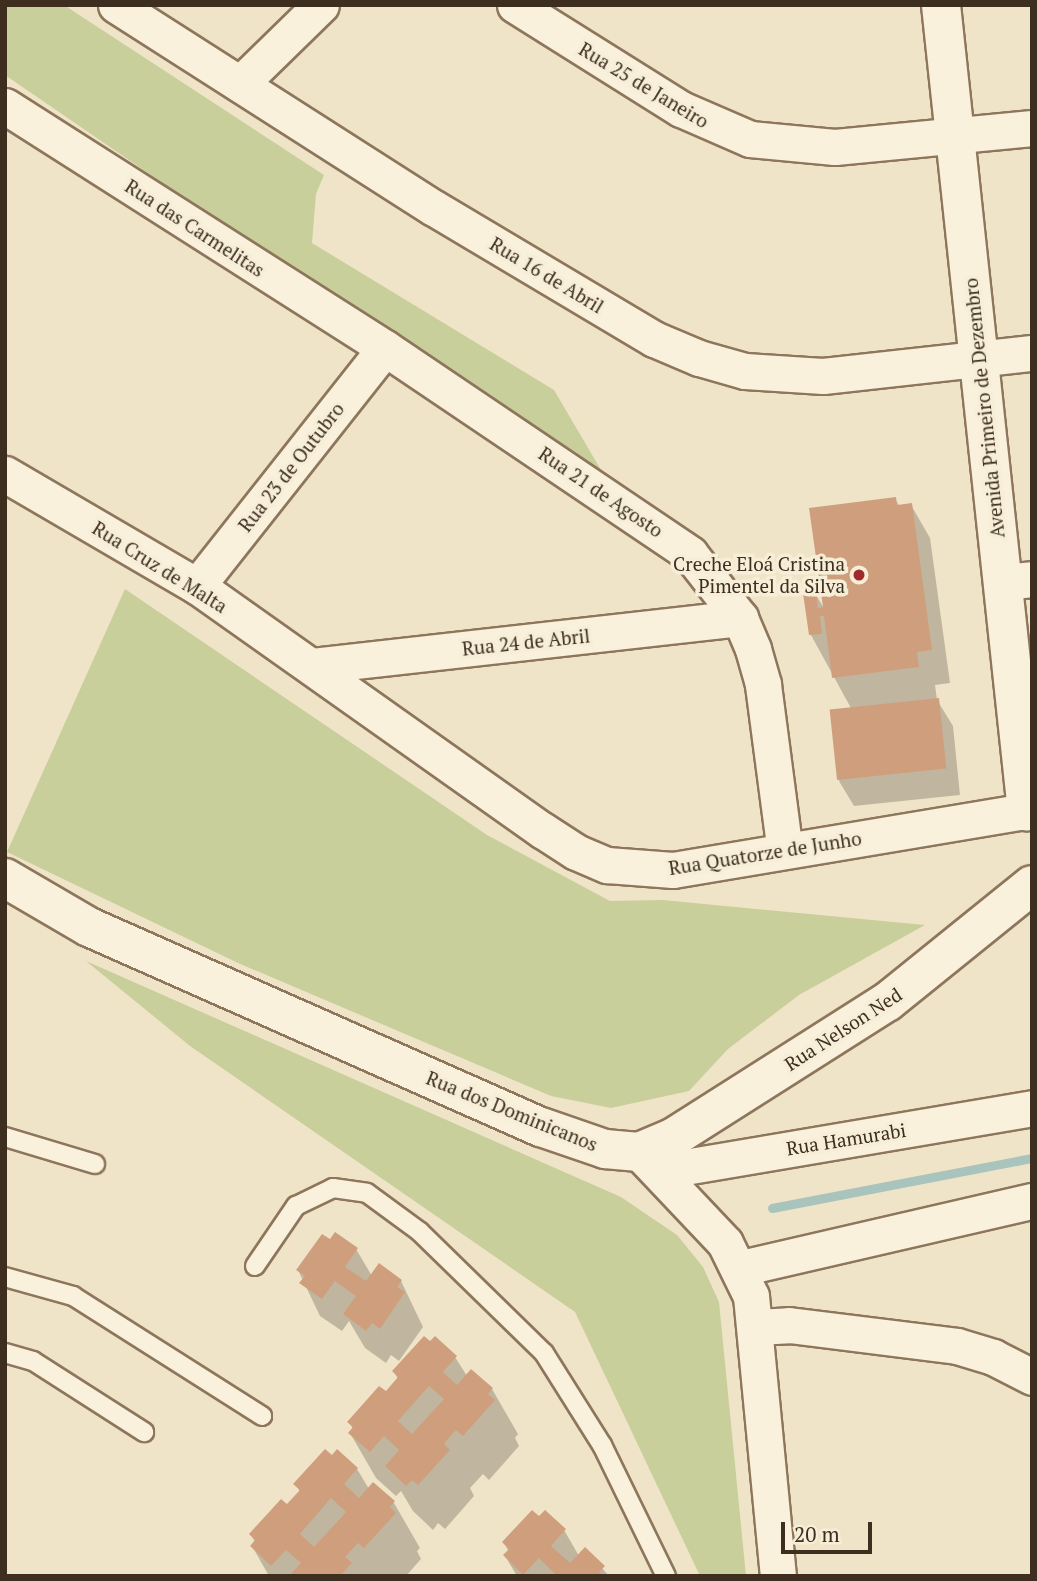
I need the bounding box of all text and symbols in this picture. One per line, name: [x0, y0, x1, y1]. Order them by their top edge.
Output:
street label: Rua 25 de Janeiro: [575, 37, 713, 133]
street label: Rua das Carmelitas: [121, 174, 269, 282]
street label: Rua 16 de Abril: [486, 232, 608, 318]
street label: Avenida Primeiro de Dezembro: [959, 277, 1009, 539]
street label: Rua 23 de Outubro: [233, 398, 349, 536]
street label: Rua 21 de Agosto: [534, 442, 668, 542]
street label: Rua Cruz de Malta: [88, 516, 232, 618]
place label: Creche Eloá Cristina Pimentel da Silva: [673, 553, 845, 597]
marker: Creche Eloá Cristina Pimentel da Silva: [851, 567, 867, 583]
street label: Rua 24 de Abril: [461, 624, 591, 660]
street label: Rua Quatorze de Junho: [667, 826, 863, 880]
street label: Rua Nelson Ned: [780, 983, 906, 1075]
street label: Rua dos Dominicanos: [423, 1066, 601, 1156]
street label: Rua Hamurabi: [785, 1118, 907, 1160]
scale bar: [785, 1508, 876, 1552]
text: 20 m: [794, 1520, 840, 1548]

